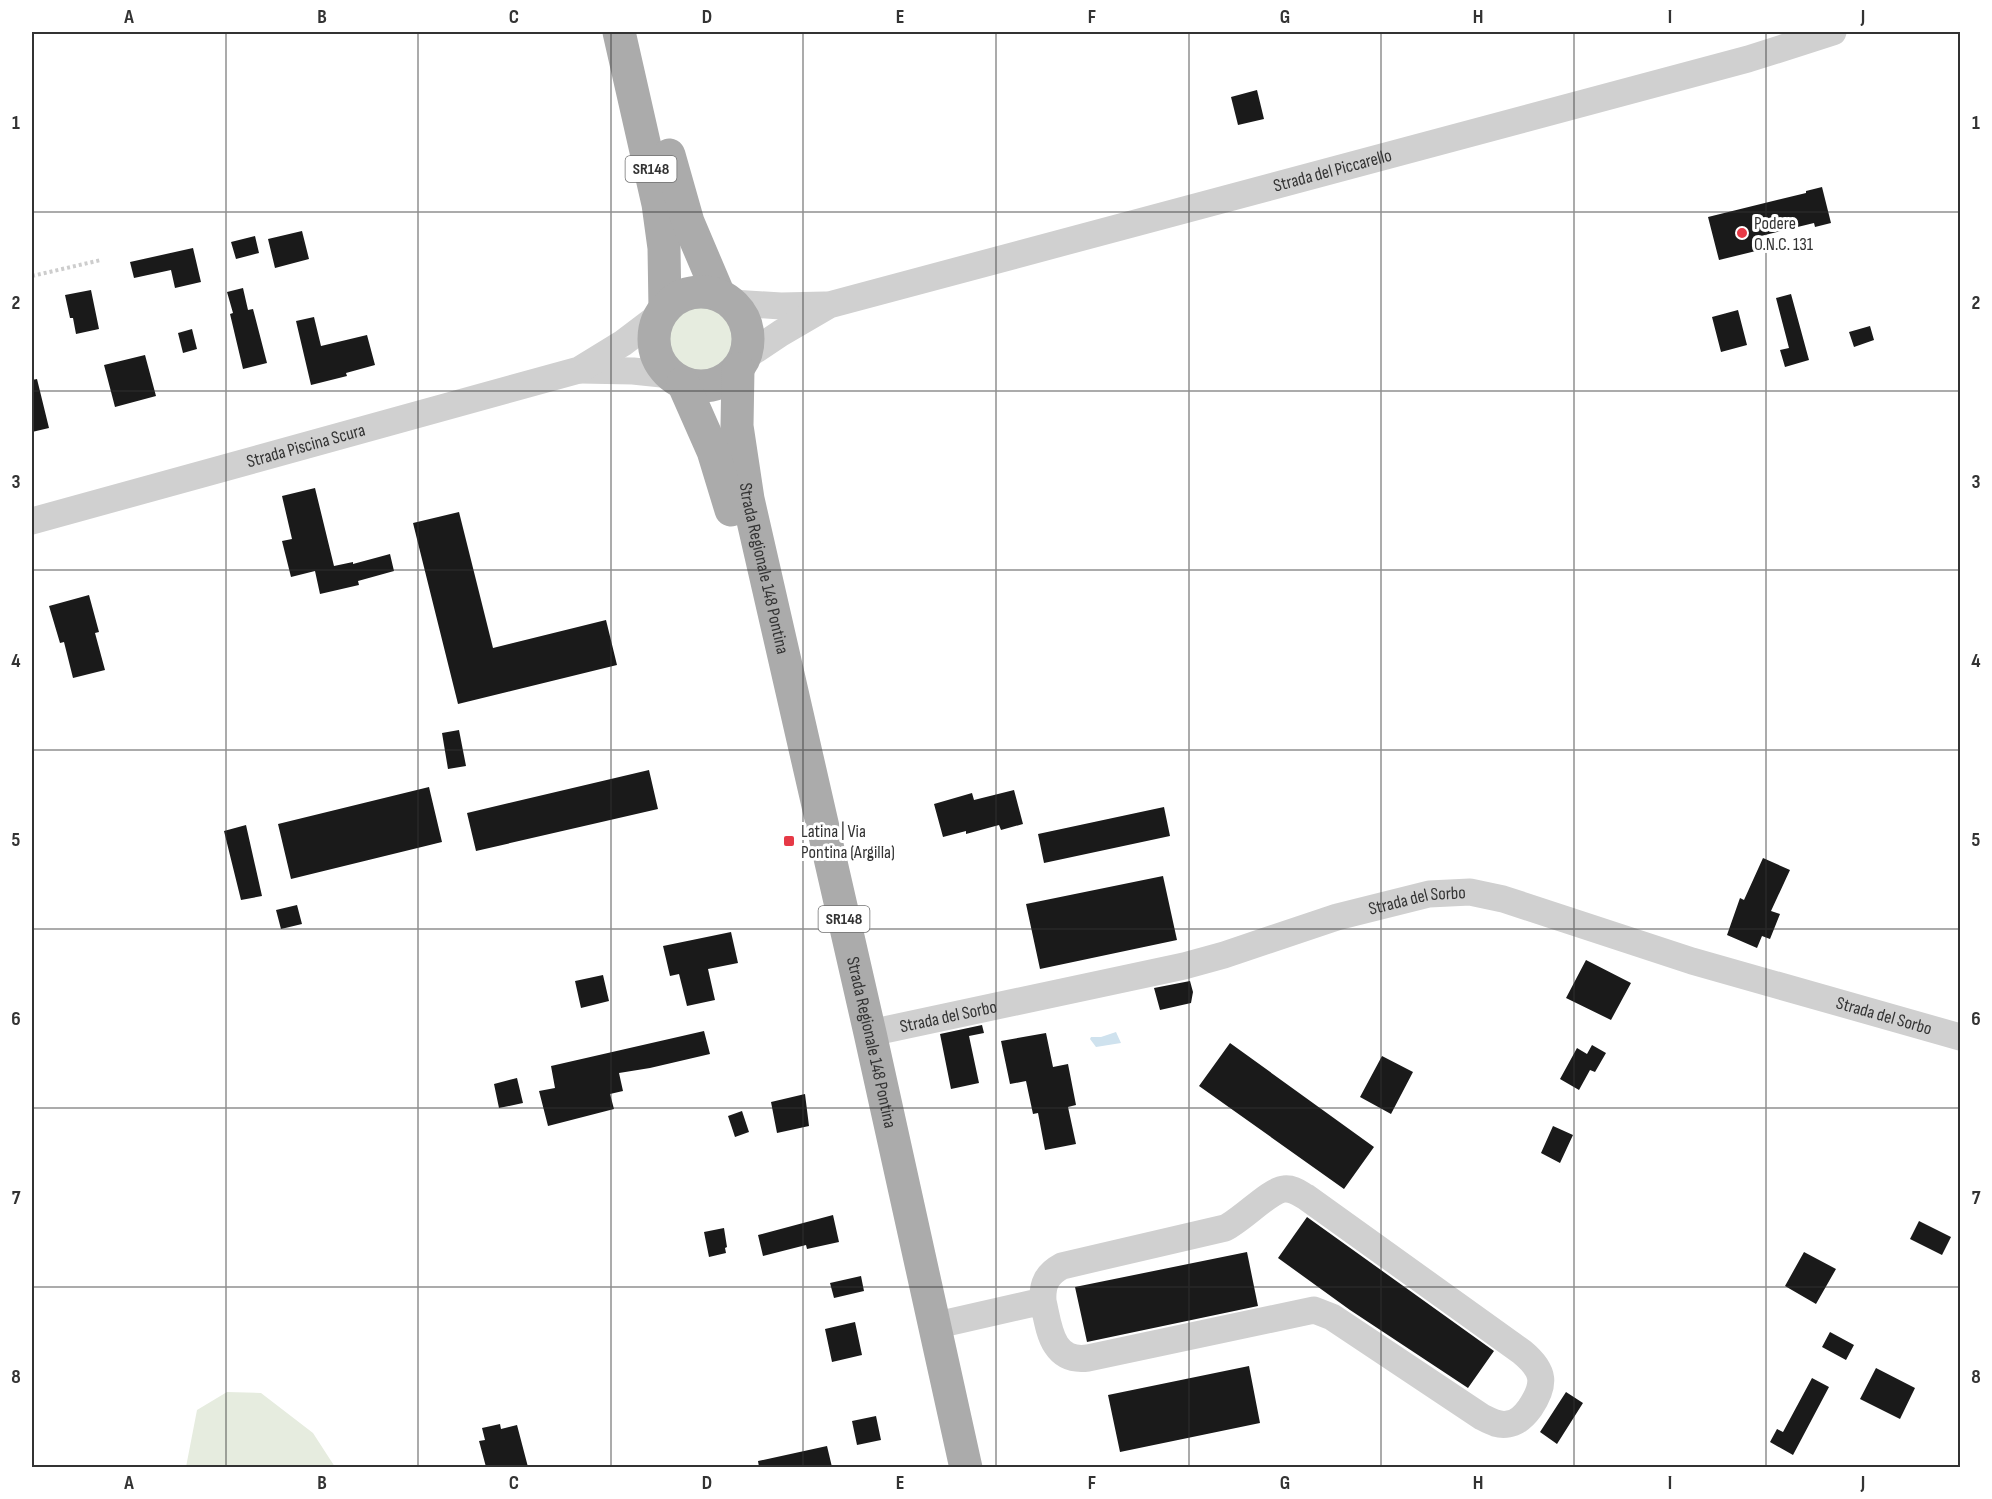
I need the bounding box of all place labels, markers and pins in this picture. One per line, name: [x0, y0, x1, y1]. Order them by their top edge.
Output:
place label: Podere O.N.C. 131: [1754, 213, 1814, 255]
marker: Podere O.N.C. 131: [1735, 226, 1749, 240]
place label: Latina | Via Pontina (Argilla): [801, 821, 895, 863]
marker: Latina | Via Pontina (Argilla): [782, 834, 796, 848]

